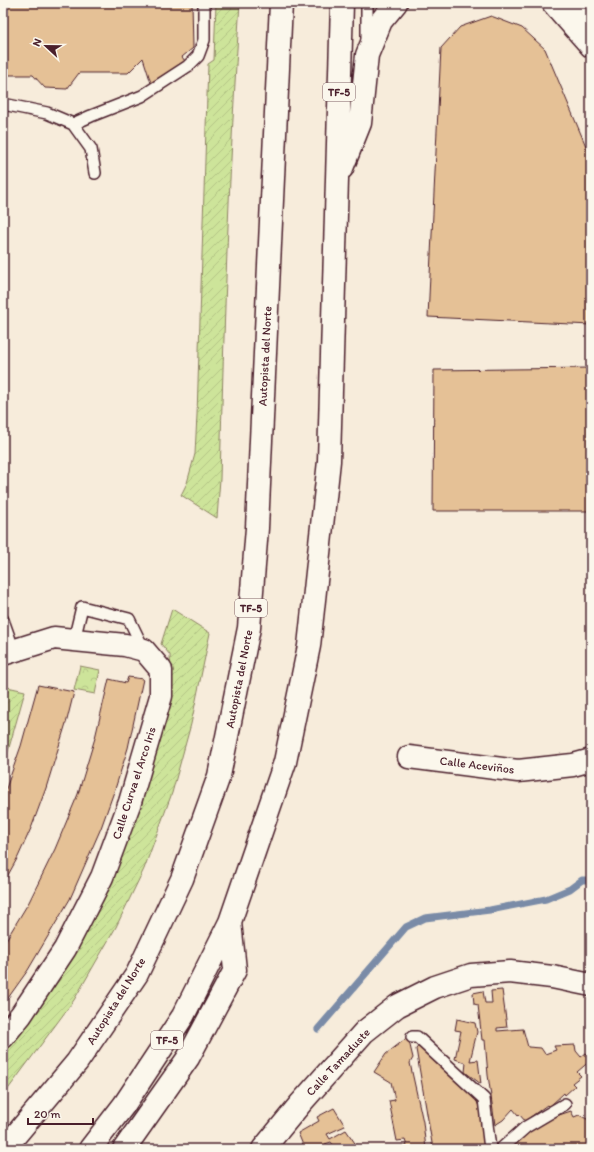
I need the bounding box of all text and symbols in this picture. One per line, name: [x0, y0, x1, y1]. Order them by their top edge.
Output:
north arrow: [26, 26, 66, 66]
text: N: [30, 37, 45, 48]
road number: TF-5: [323, 83, 355, 101]
street label: Autopista del Norte: [255, 305, 275, 406]
road number: TF-5: [235, 599, 267, 617]
street label: Autopista del Norte: [223, 628, 255, 729]
street label: Calle Curva el Arco Iris: [109, 725, 159, 841]
street label: Calle Aceviños: [439, 753, 515, 777]
street label: Autopista del Norte: [84, 955, 149, 1047]
street label: Calle Tamaduste: [303, 1025, 373, 1099]
road number: TF-5: [151, 1031, 183, 1049]
scale bar: [28, 1100, 93, 1126]
text: 20 m: [34, 1107, 61, 1121]

